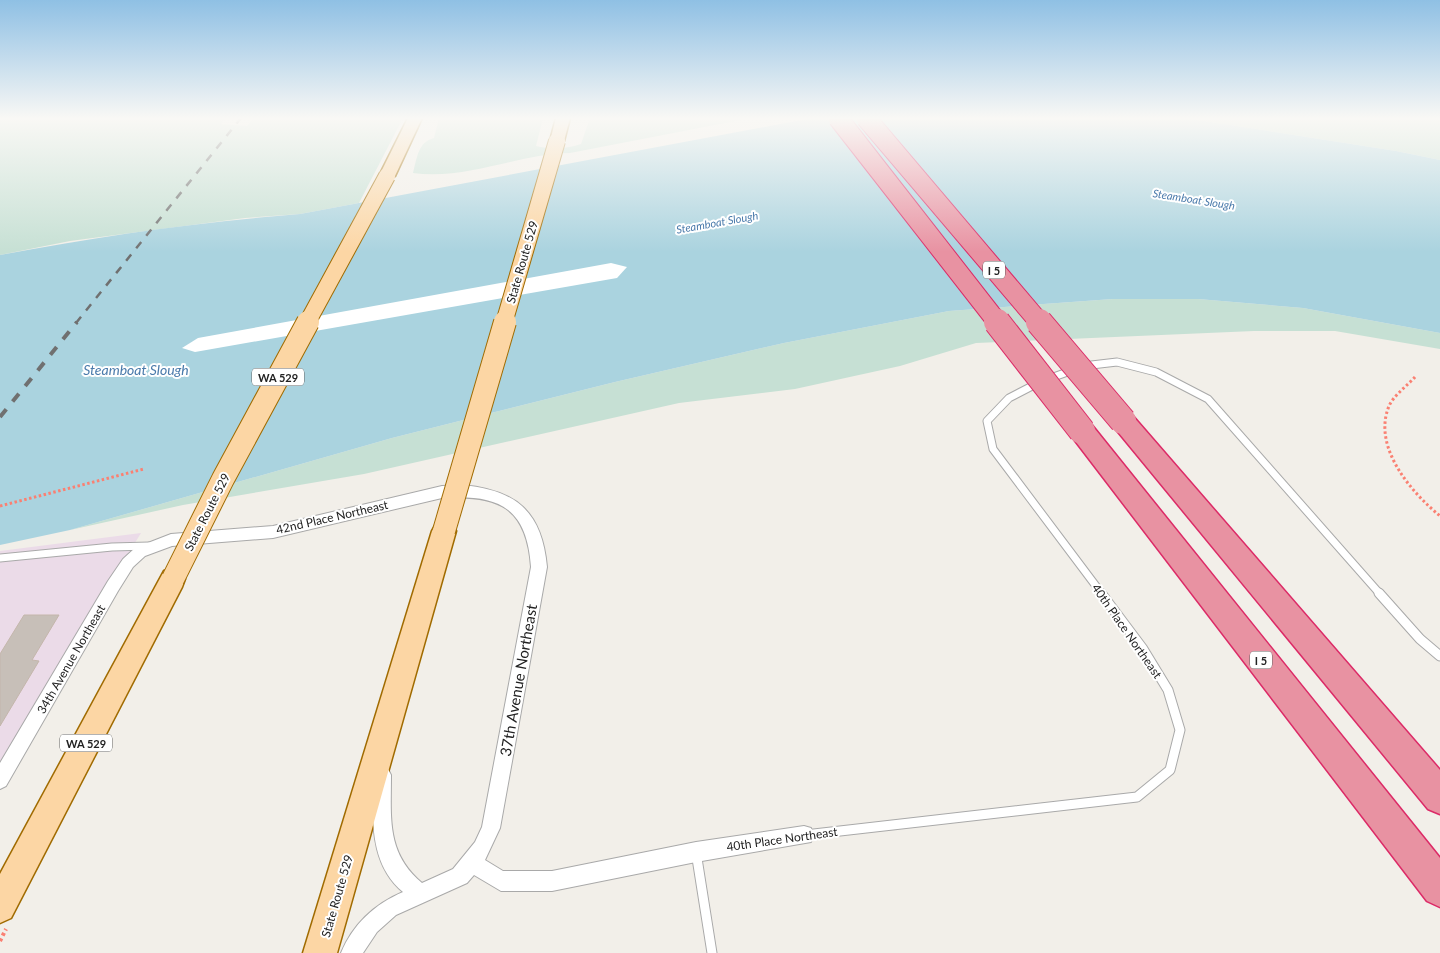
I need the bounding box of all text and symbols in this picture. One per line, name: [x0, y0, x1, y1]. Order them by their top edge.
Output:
water label: Steamboat Slough: [1152, 186, 1236, 212]
water label: Steamboat Slough: [675, 208, 759, 236]
street label: State Route 529: [503, 219, 541, 305]
road number: I 5: [983, 262, 1005, 278]
water label: Steamboat Slough: [83, 361, 189, 378]
road number: WA 529: [252, 368, 304, 386]
street label: State Route 529: [181, 471, 233, 553]
street label: 42nd Place Northeast: [275, 497, 390, 537]
street label: 40th Place Northeast: [1089, 581, 1166, 682]
street label: 34th Avenue Northeast: [34, 601, 109, 716]
street label: 37th Avenue Northeast: [496, 602, 540, 757]
road number: I 5: [1250, 652, 1272, 668]
road number: WA 529: [60, 734, 112, 751]
street label: 40th Place Northeast: [726, 824, 839, 854]
street label: State Route 529: [318, 853, 356, 939]

